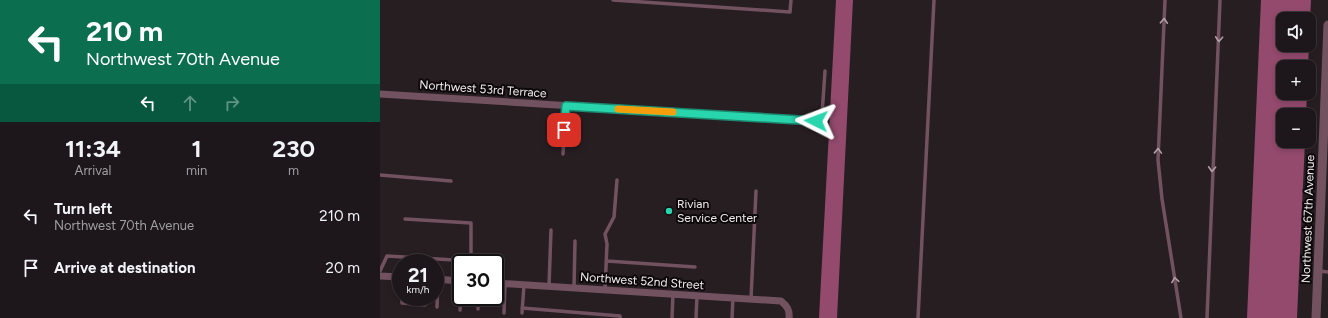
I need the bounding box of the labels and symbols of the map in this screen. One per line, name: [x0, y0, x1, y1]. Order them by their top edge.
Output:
one-way arrow: [1160, 18, 1168, 24]
one-way arrow: [1214, 36, 1223, 42]
street label: Northwest 53rd Terrace: [419, 78, 548, 100]
position arrow: [795, 100, 837, 142]
pin: [547, 113, 581, 147]
one-way arrow: [1154, 148, 1163, 154]
street label: Northwest 67th Avenue: [1299, 154, 1317, 283]
one-way arrow: [1208, 166, 1217, 172]
place label: Rivian Service Center: [677, 197, 757, 225]
marker: Rivian Service Center: [664, 206, 674, 216]
speed limit sign: 30: [452, 254, 504, 306]
street label: Northwest 52nd Street: [580, 270, 705, 292]
one-way arrow: [1171, 276, 1180, 283]

